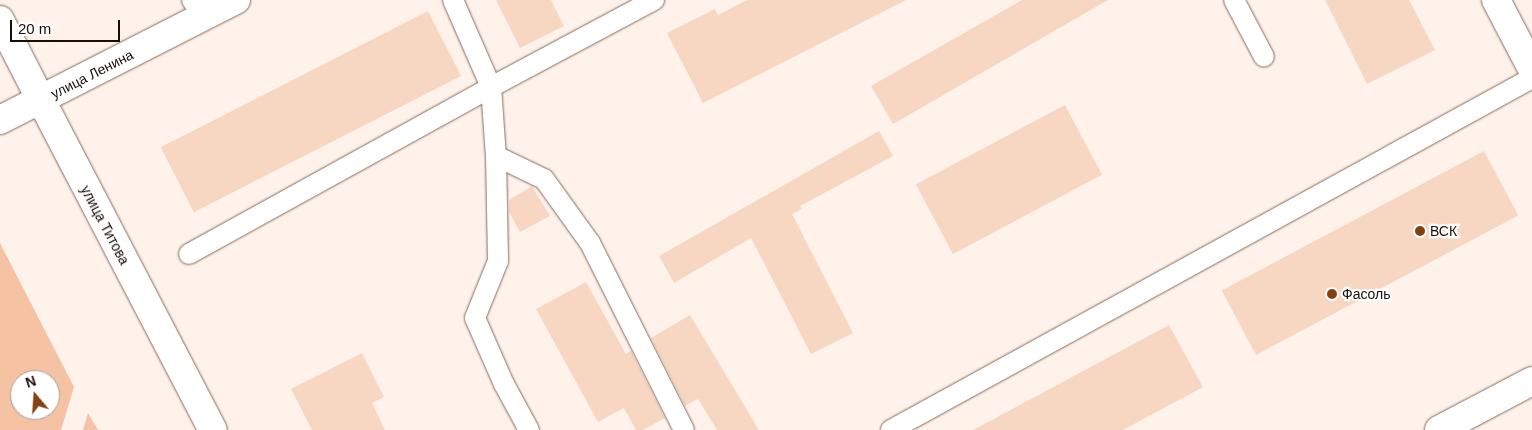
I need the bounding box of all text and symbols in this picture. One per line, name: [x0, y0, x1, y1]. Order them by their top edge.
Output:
scale bar: [12, 10, 122, 42]
text: 20 m: [18, 20, 51, 37]
street label: улица Ленина: [48, 46, 136, 102]
street label: улица Титова: [77, 183, 133, 267]
place label: ВСК: [1430, 223, 1457, 239]
marker: ВСК: [1414, 225, 1426, 237]
place label: Фасоль: [1342, 286, 1391, 302]
marker: Фасоль: [1326, 288, 1338, 300]
north arrow: [10, 370, 60, 420]
text: N: [23, 373, 38, 391]

